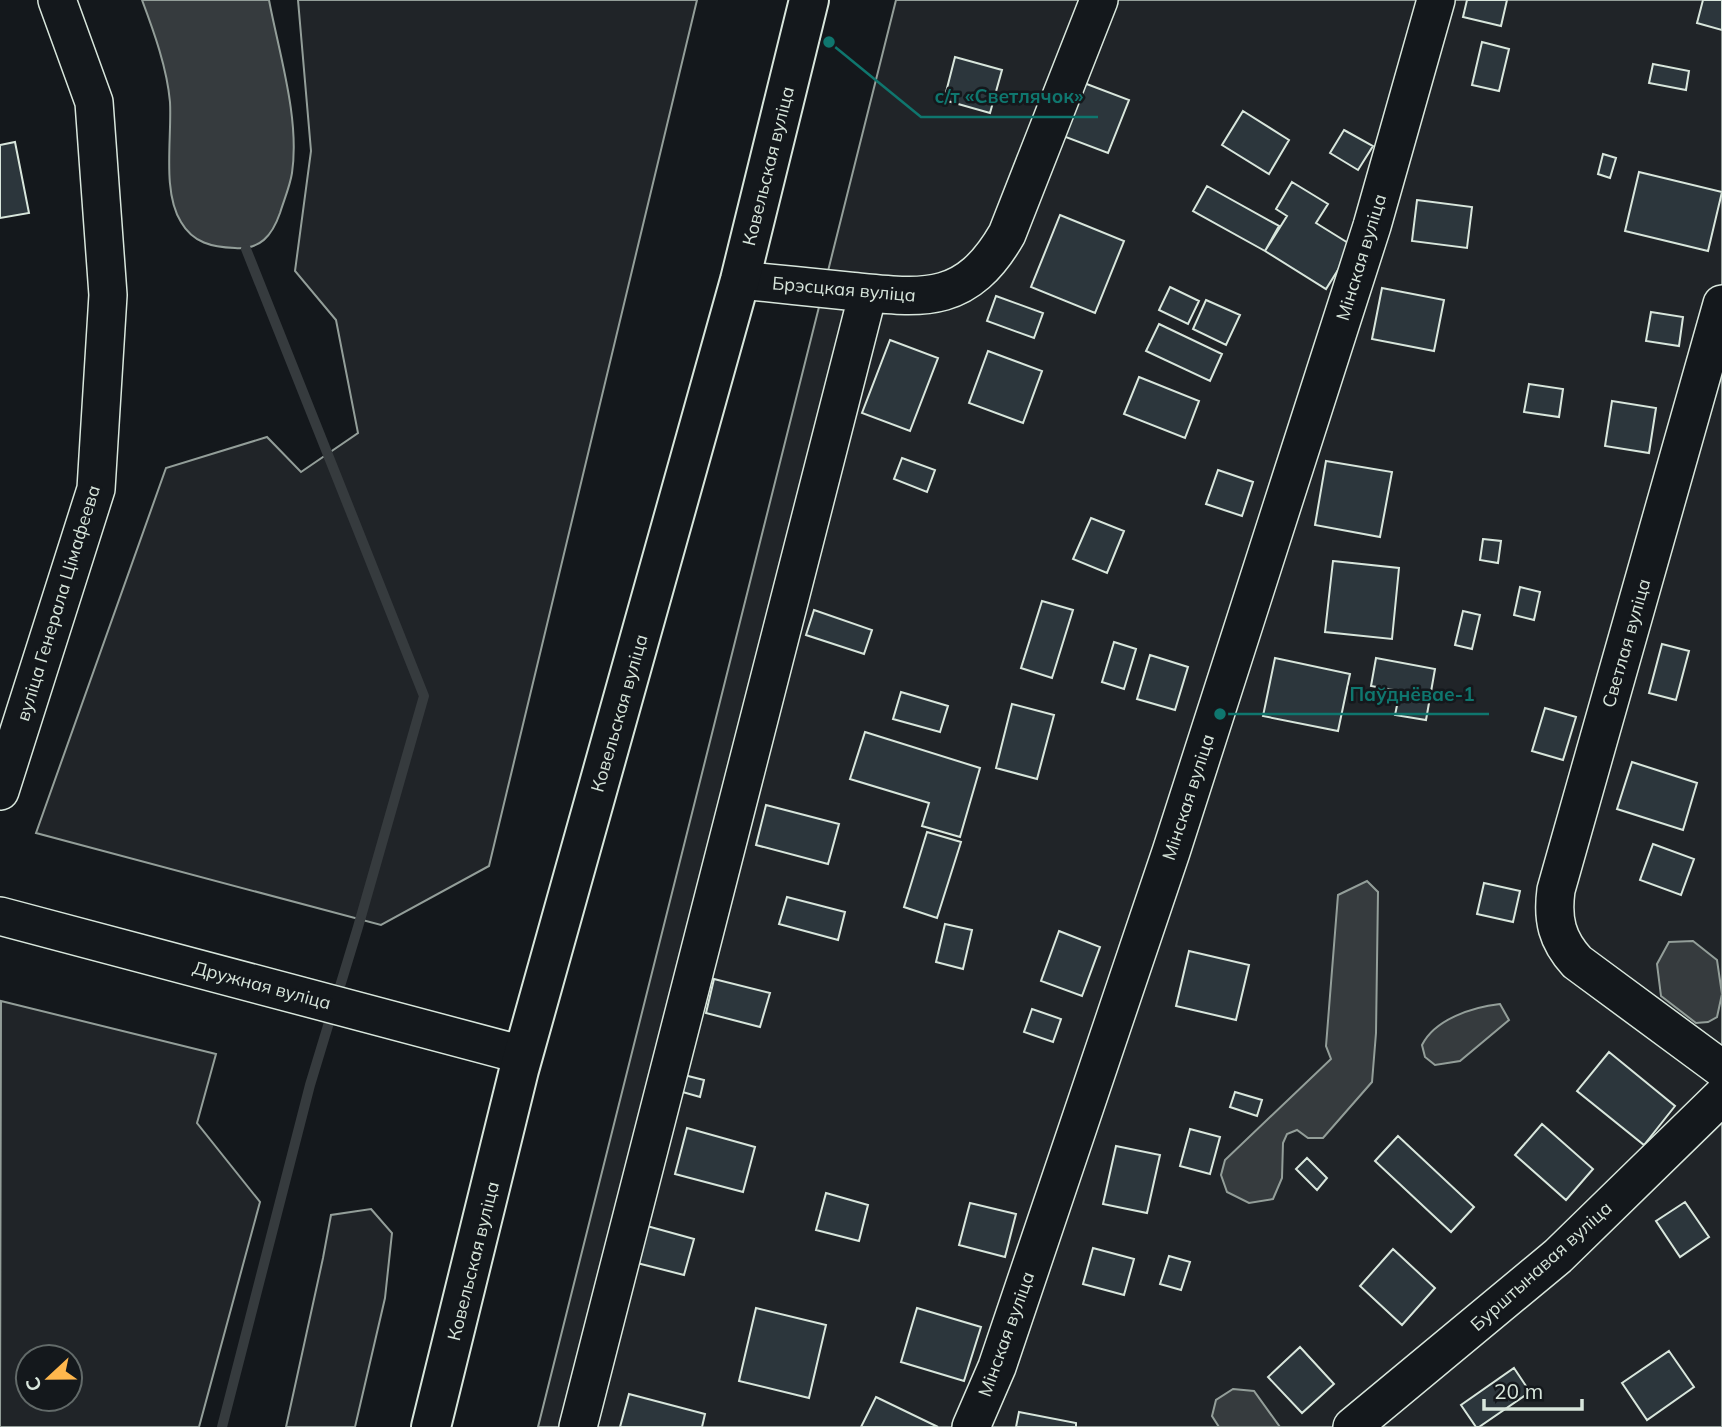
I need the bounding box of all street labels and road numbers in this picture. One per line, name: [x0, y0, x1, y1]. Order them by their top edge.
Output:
street label: Ковельская вуліца: [737, 84, 799, 248]
street label: Мінская вуліца: [1331, 191, 1391, 323]
street label: Брэсцкая вуліца: [771, 271, 917, 307]
street label: вуліца Генерала Цімафеева: [11, 482, 105, 724]
street label: Светлая вуліца: [1597, 576, 1655, 710]
street label: Ковельская вуліца: [585, 631, 653, 795]
street label: Мінская вуліца: [1157, 731, 1219, 863]
street label: Дружная вуліца: [190, 955, 334, 1015]
street label: Ковельская вуліца: [442, 1179, 504, 1343]
street label: Бурштынавая вуліца: [1465, 1196, 1617, 1336]
street label: Мінская вуліца: [973, 1268, 1039, 1400]

